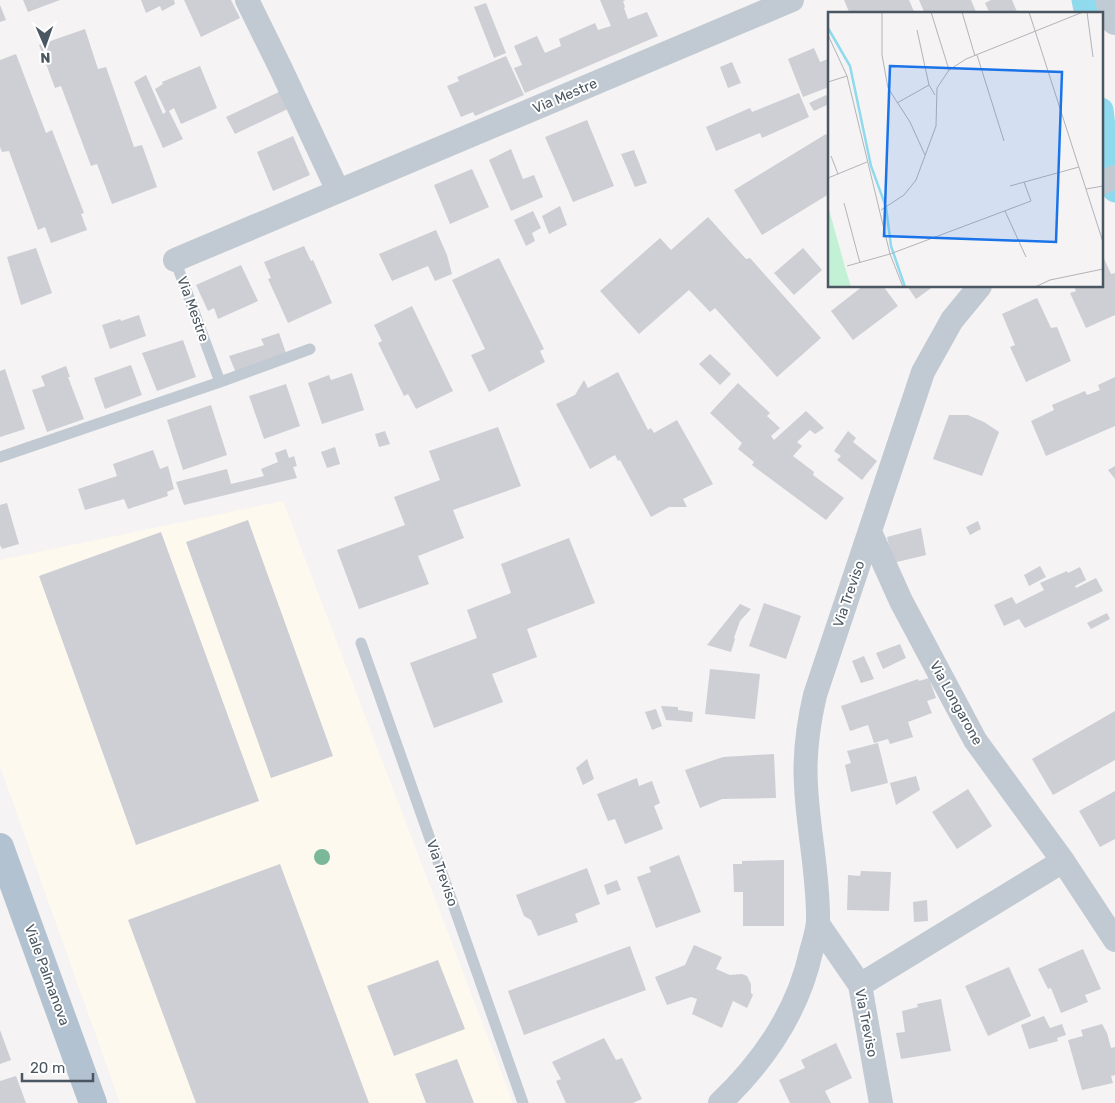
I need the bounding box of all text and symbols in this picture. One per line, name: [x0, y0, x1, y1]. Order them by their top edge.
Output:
inset map: [828, 12, 1102, 288]
north arrow: [20, 20, 70, 70]
text: N: [40, 49, 51, 66]
street label: Via Mestre: [530, 75, 600, 117]
street label: Via Mestre: [173, 274, 213, 344]
street label: Via Treviso: [830, 558, 868, 630]
street label: Via Longarone: [926, 658, 986, 748]
street label: Via Treviso: [423, 837, 461, 909]
street label: Viale Palmanova: [21, 922, 73, 1028]
street label: Via Treviso: [851, 987, 881, 1059]
scale bar: [22, 1050, 94, 1082]
text: 20 m: [30, 1059, 65, 1077]

